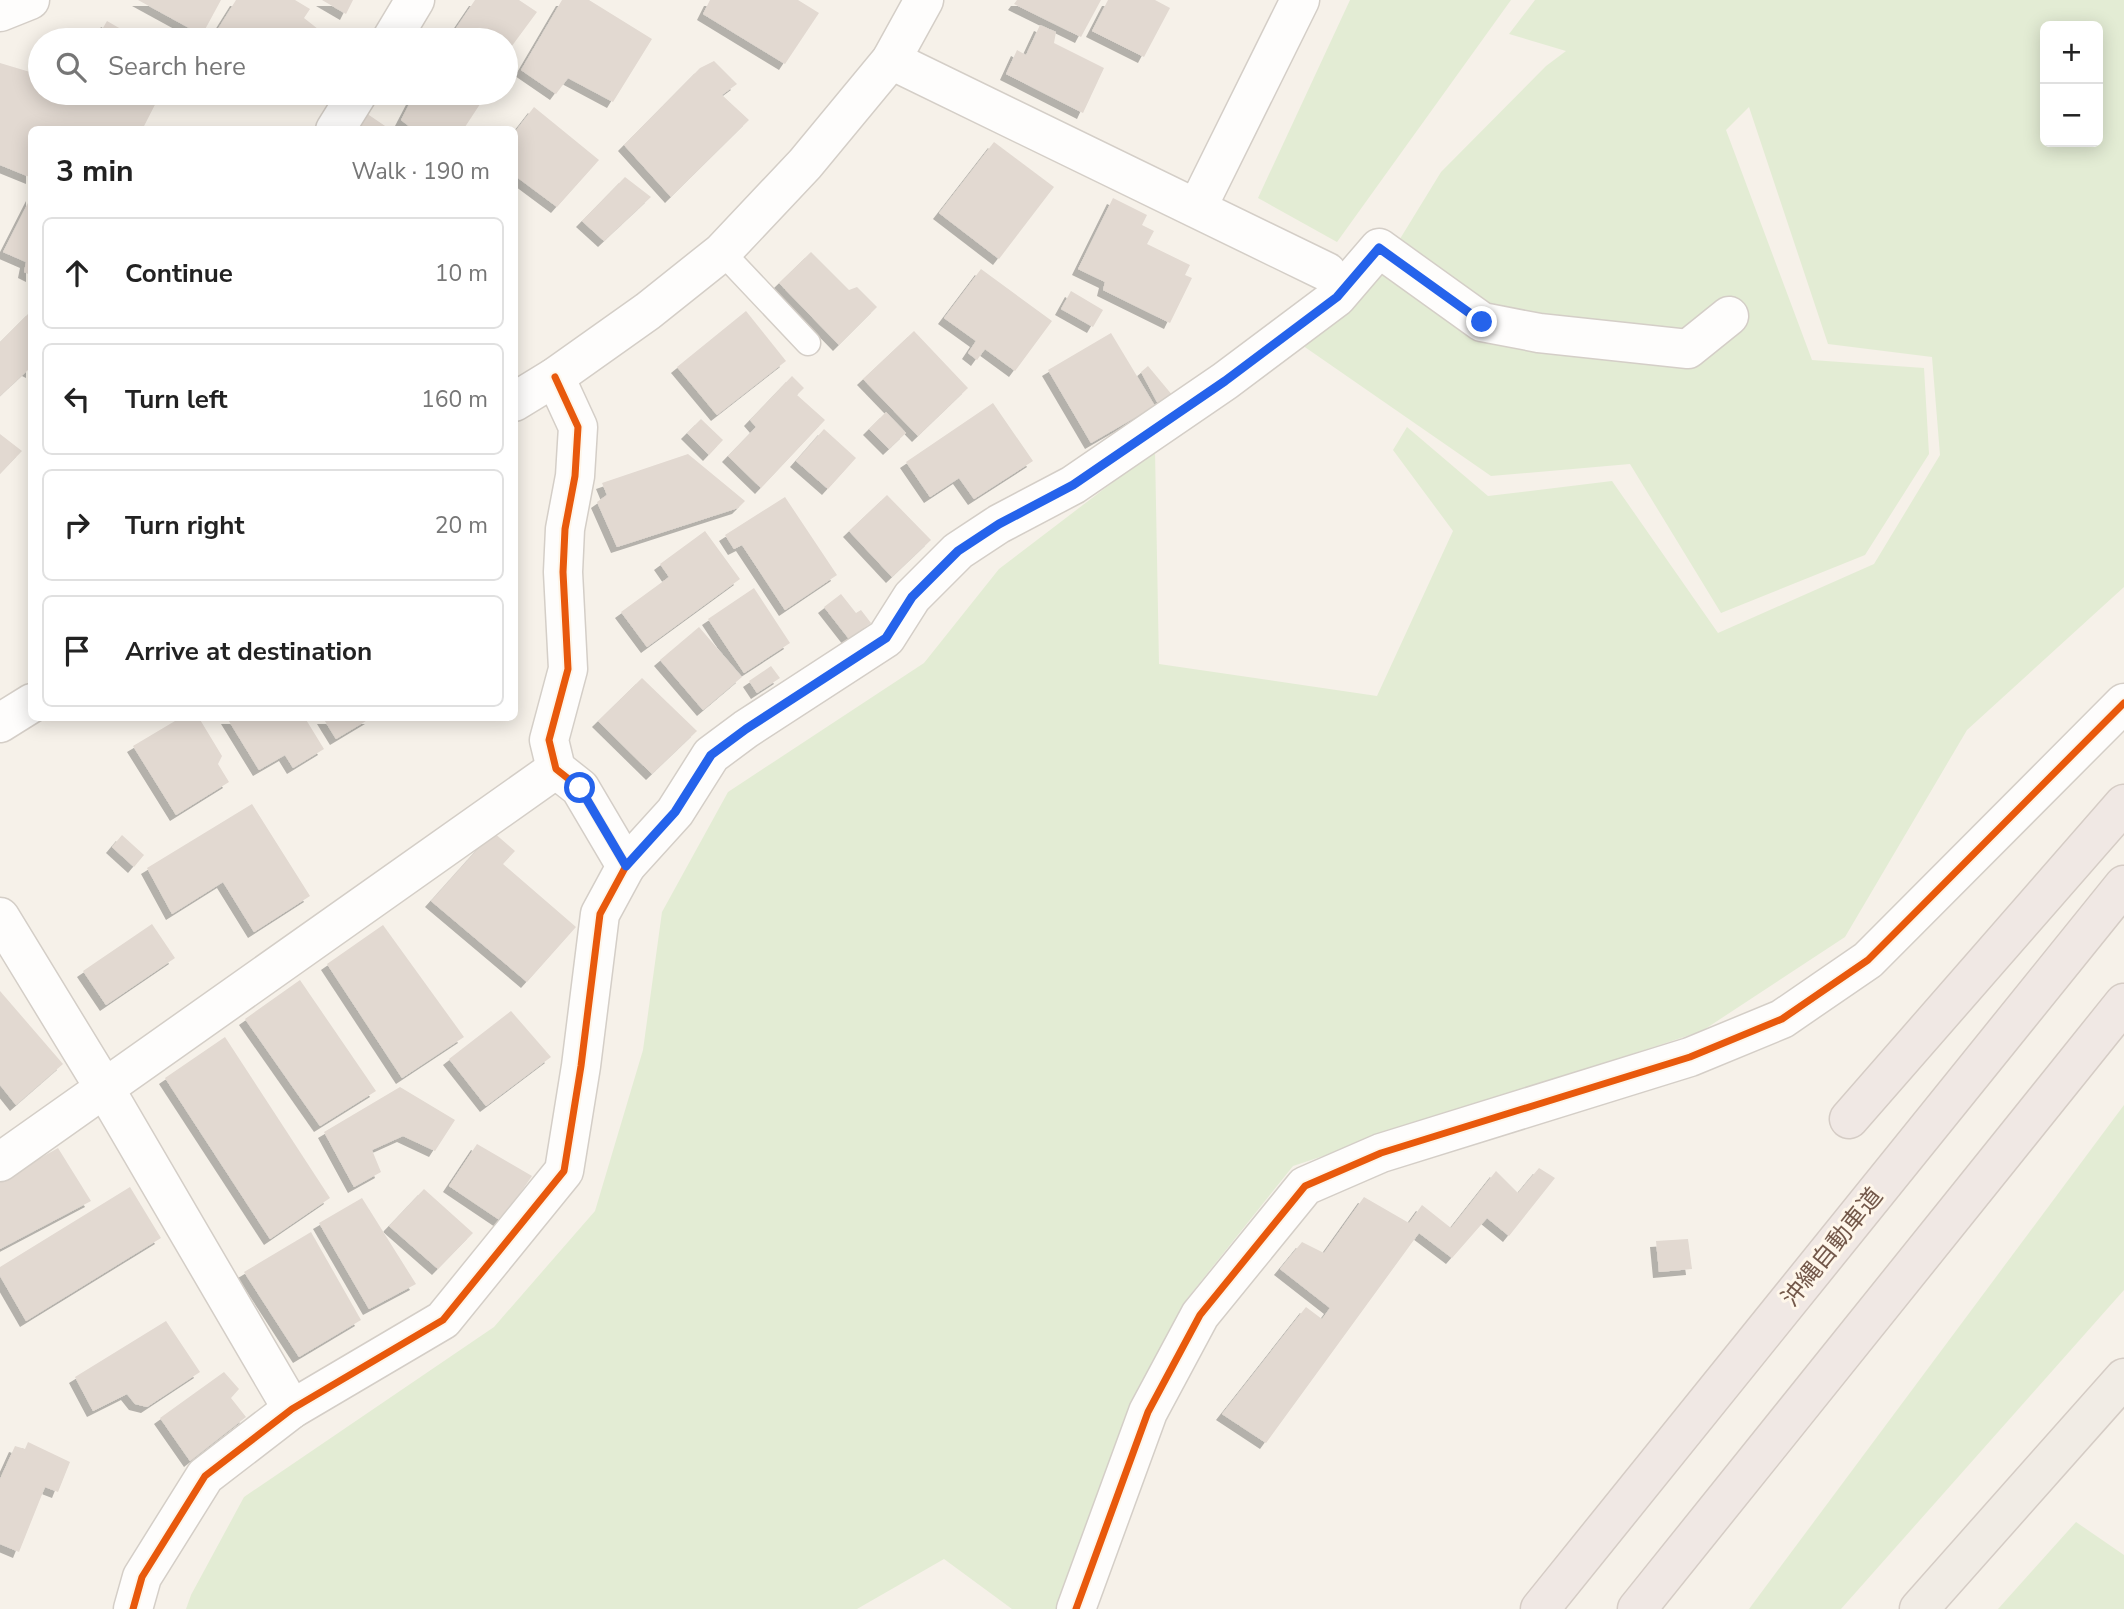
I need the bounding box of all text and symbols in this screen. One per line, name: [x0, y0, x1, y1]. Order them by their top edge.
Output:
map controls: [2040, 21, 2103, 147]
button: +: [2040, 21, 2103, 84]
search box: [28, 28, 518, 105]
icon: search: [52, 48, 90, 86]
text: Search here: [108, 49, 246, 84]
button: −: [2040, 84, 2103, 147]
text: 3 min: [56, 151, 134, 192]
text: Walk · 190 m: [351, 156, 490, 187]
icon: ahead: [58, 254, 96, 292]
text: Continue: [125, 256, 233, 291]
text: 10 m: [435, 258, 488, 289]
route end: [1466, 306, 1497, 337]
icon: left: [58, 380, 96, 418]
text: Turn left: [125, 382, 228, 417]
text: 160 m: [421, 384, 488, 415]
icon: right: [58, 506, 96, 544]
text: Turn right: [125, 508, 244, 543]
text: 20 m: [435, 510, 488, 541]
icon: arrive: [58, 632, 96, 670]
text: Arrive at destination: [125, 634, 372, 669]
route start: [564, 772, 595, 803]
street label: 沖縄自動車道: [1774, 1181, 1890, 1313]

